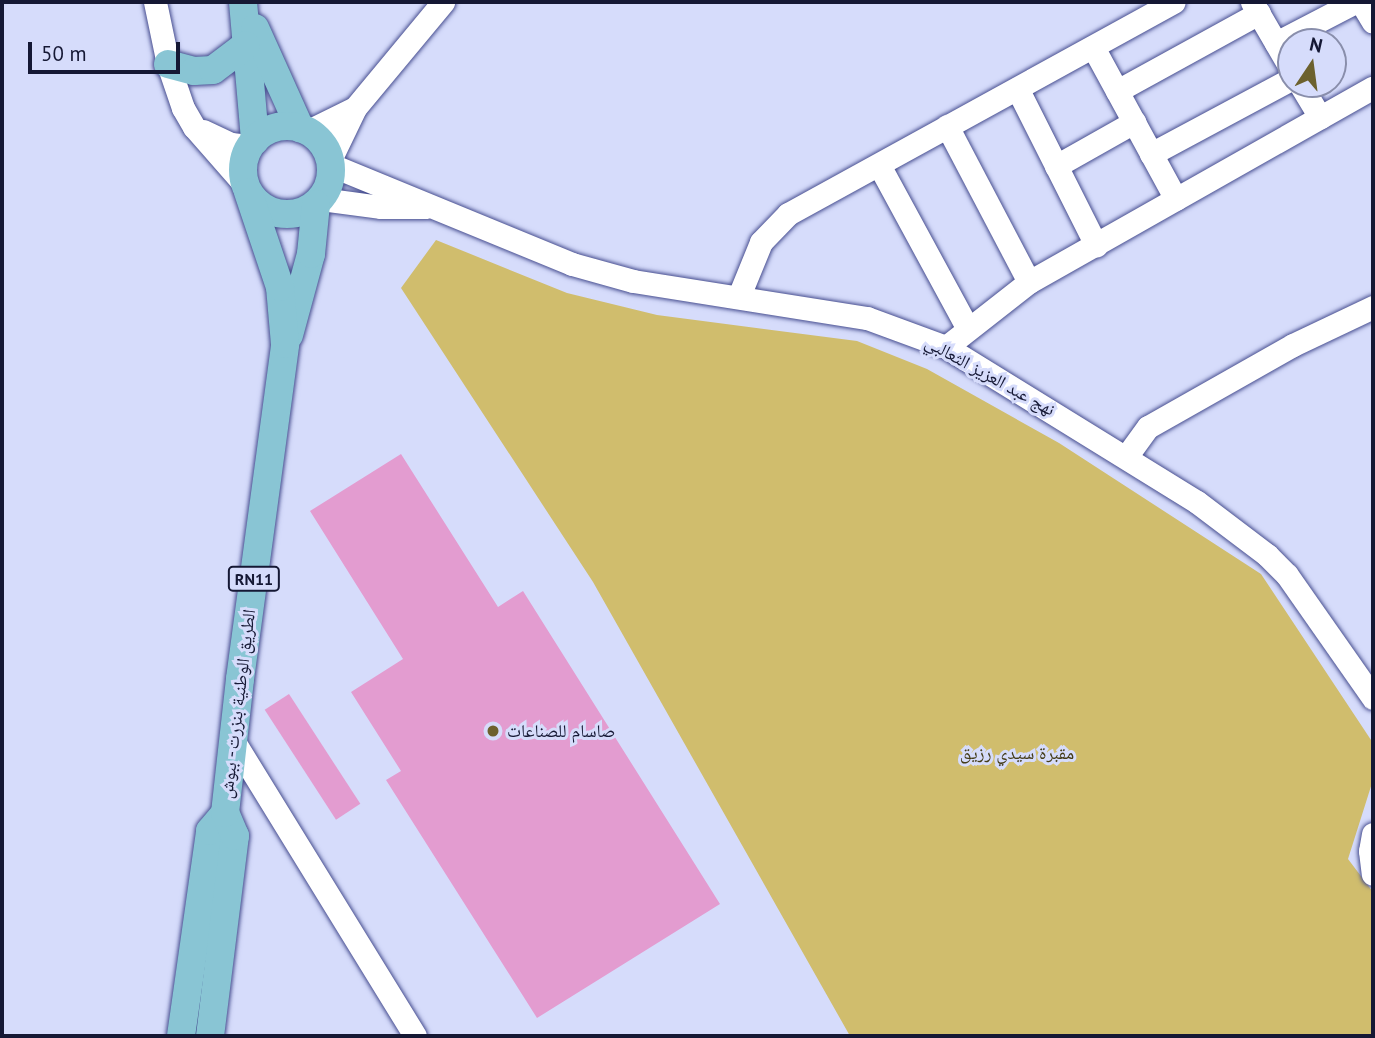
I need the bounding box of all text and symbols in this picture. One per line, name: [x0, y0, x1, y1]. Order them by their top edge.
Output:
scale bar: [32, 28, 184, 72]
north arrow: [1277, 28, 1347, 98]
text: N: [1307, 31, 1325, 58]
text: 50 m: [41, 40, 87, 67]
street label: نهج عبد العزيز الثعالبي: [921, 331, 1059, 421]
road number: RN11: [228, 566, 280, 592]
street label: الطريق الوطنية بنزرت - ببوش: [215, 607, 261, 801]
place label: صاسام للصناعات: [507, 720, 615, 742]
marker: صاسام للصناعات: [485, 723, 501, 739]
park label: مقبرة سيدي رزيق: [960, 742, 1074, 764]

